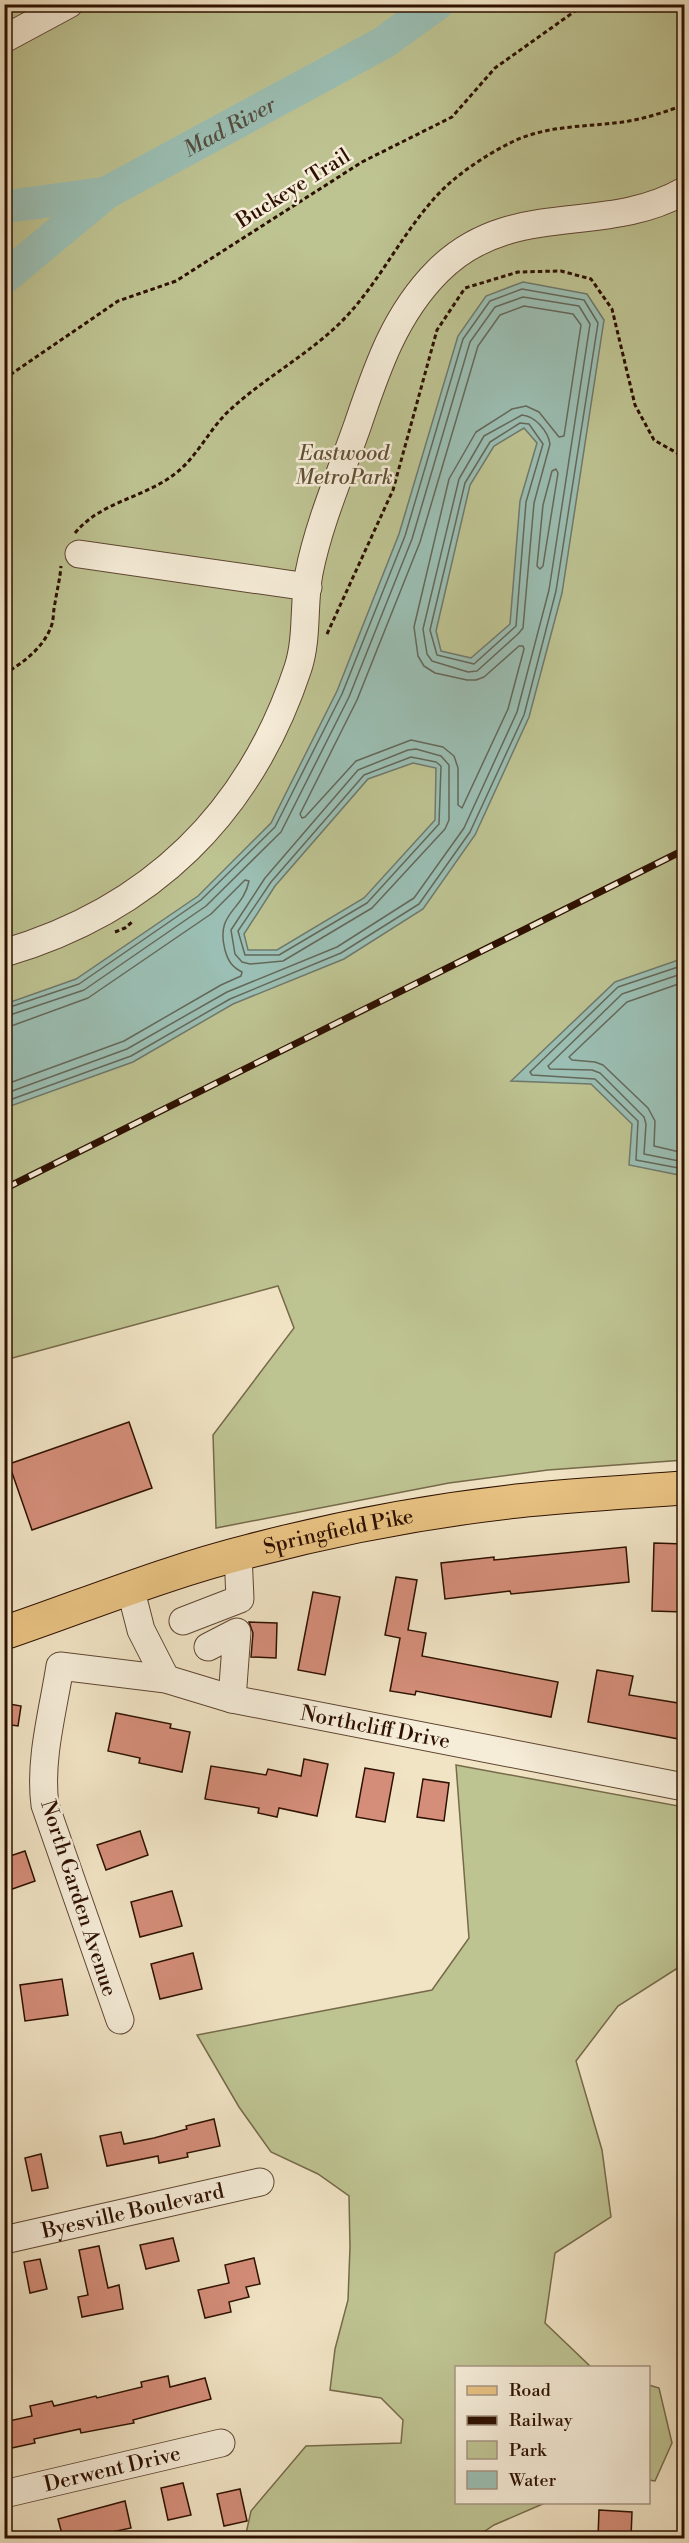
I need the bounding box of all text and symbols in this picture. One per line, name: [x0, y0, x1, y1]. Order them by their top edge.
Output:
water label: Mad River: [179, 91, 281, 164]
street label: Buckeye Trail: [231, 143, 356, 235]
park label: Eastwood MetroPark: [295, 441, 393, 491]
street label: Springfield Pike: [261, 1504, 416, 1561]
street label: Northcliff Drive: [298, 1701, 452, 1755]
street label: North Garden Avenue: [34, 1797, 122, 2000]
street label: Byesville Boulevard: [38, 2179, 227, 2245]
legend: [455, 2366, 650, 2504]
text: Road: [509, 2379, 552, 2402]
text: Railway: [509, 2409, 573, 2432]
text: Park: [509, 2439, 548, 2462]
street label: Derwent Drive: [41, 2441, 183, 2498]
text: Water: [508, 2469, 557, 2492]

